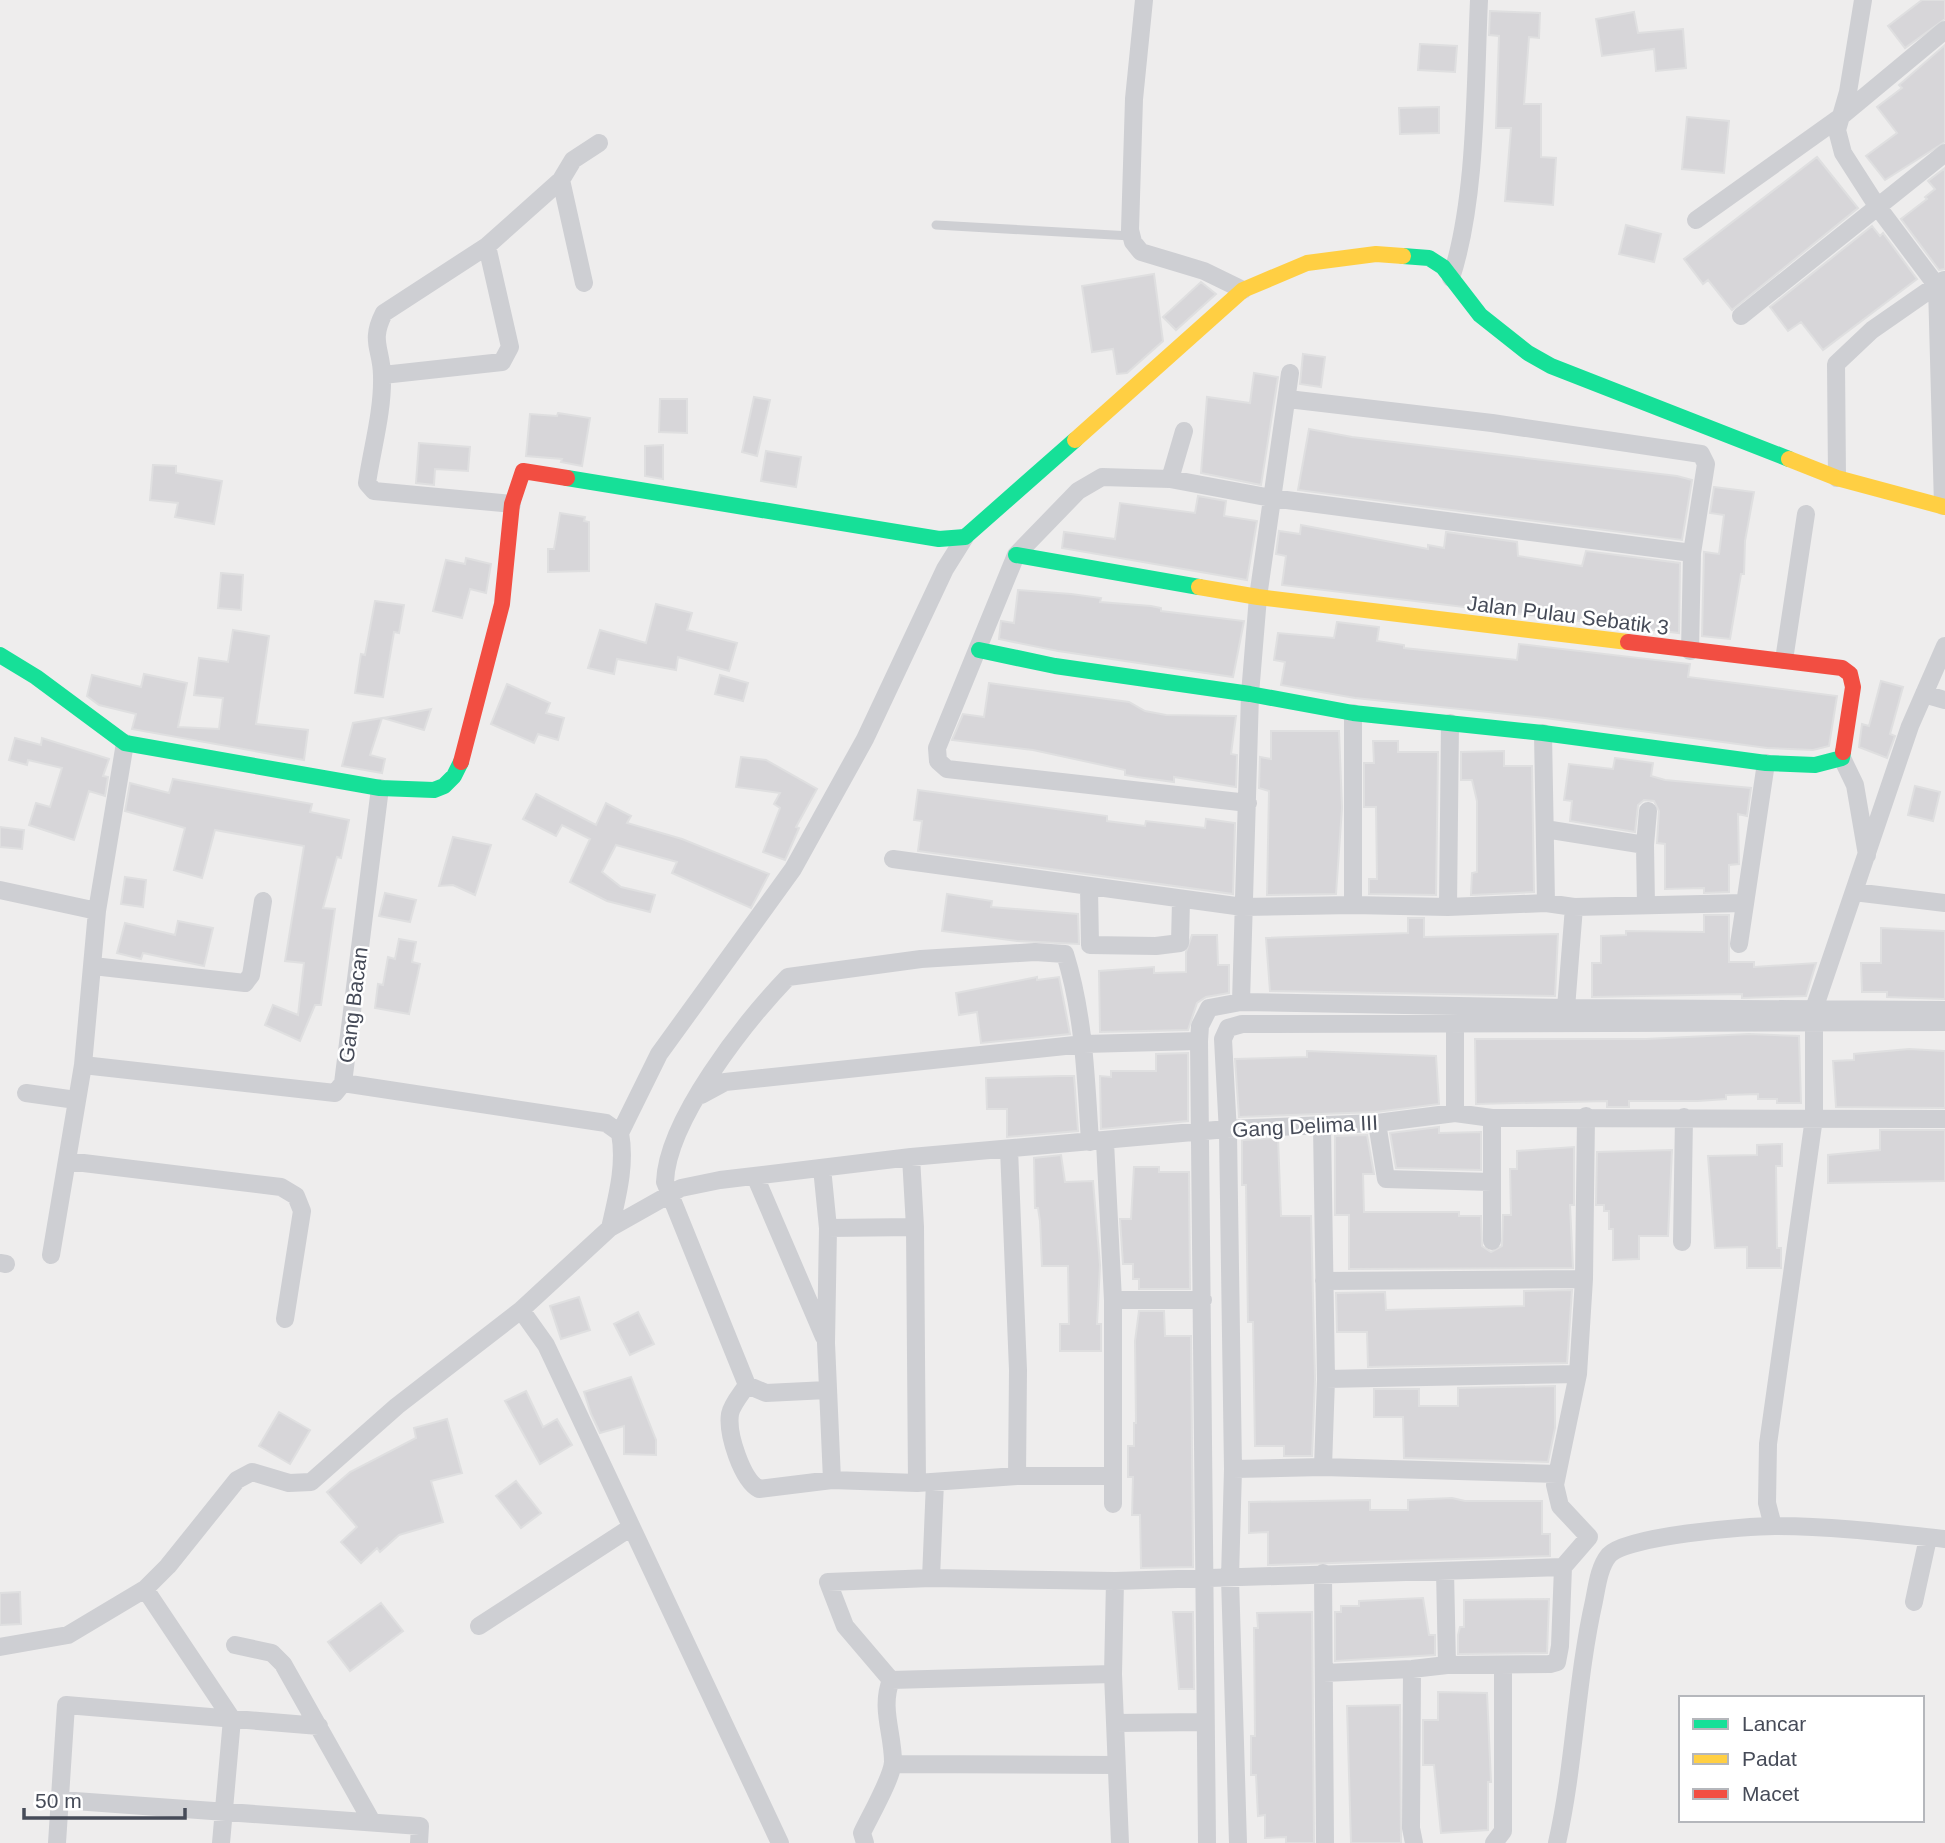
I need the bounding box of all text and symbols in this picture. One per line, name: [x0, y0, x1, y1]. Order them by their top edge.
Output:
street label: Jalan Pulau Sebatik 3: [1466, 591, 1670, 639]
street label: Gang Bacan: [334, 946, 372, 1064]
street label: Gang Delima III: [1232, 1111, 1378, 1141]
legend: [1679, 1696, 1924, 1822]
text: Lancar: [1742, 1712, 1806, 1735]
text: Padat: [1742, 1747, 1797, 1770]
scale bar: [24, 1776, 186, 1820]
text: Macet: [1742, 1782, 1799, 1805]
text: 50 m: [35, 1789, 82, 1812]

